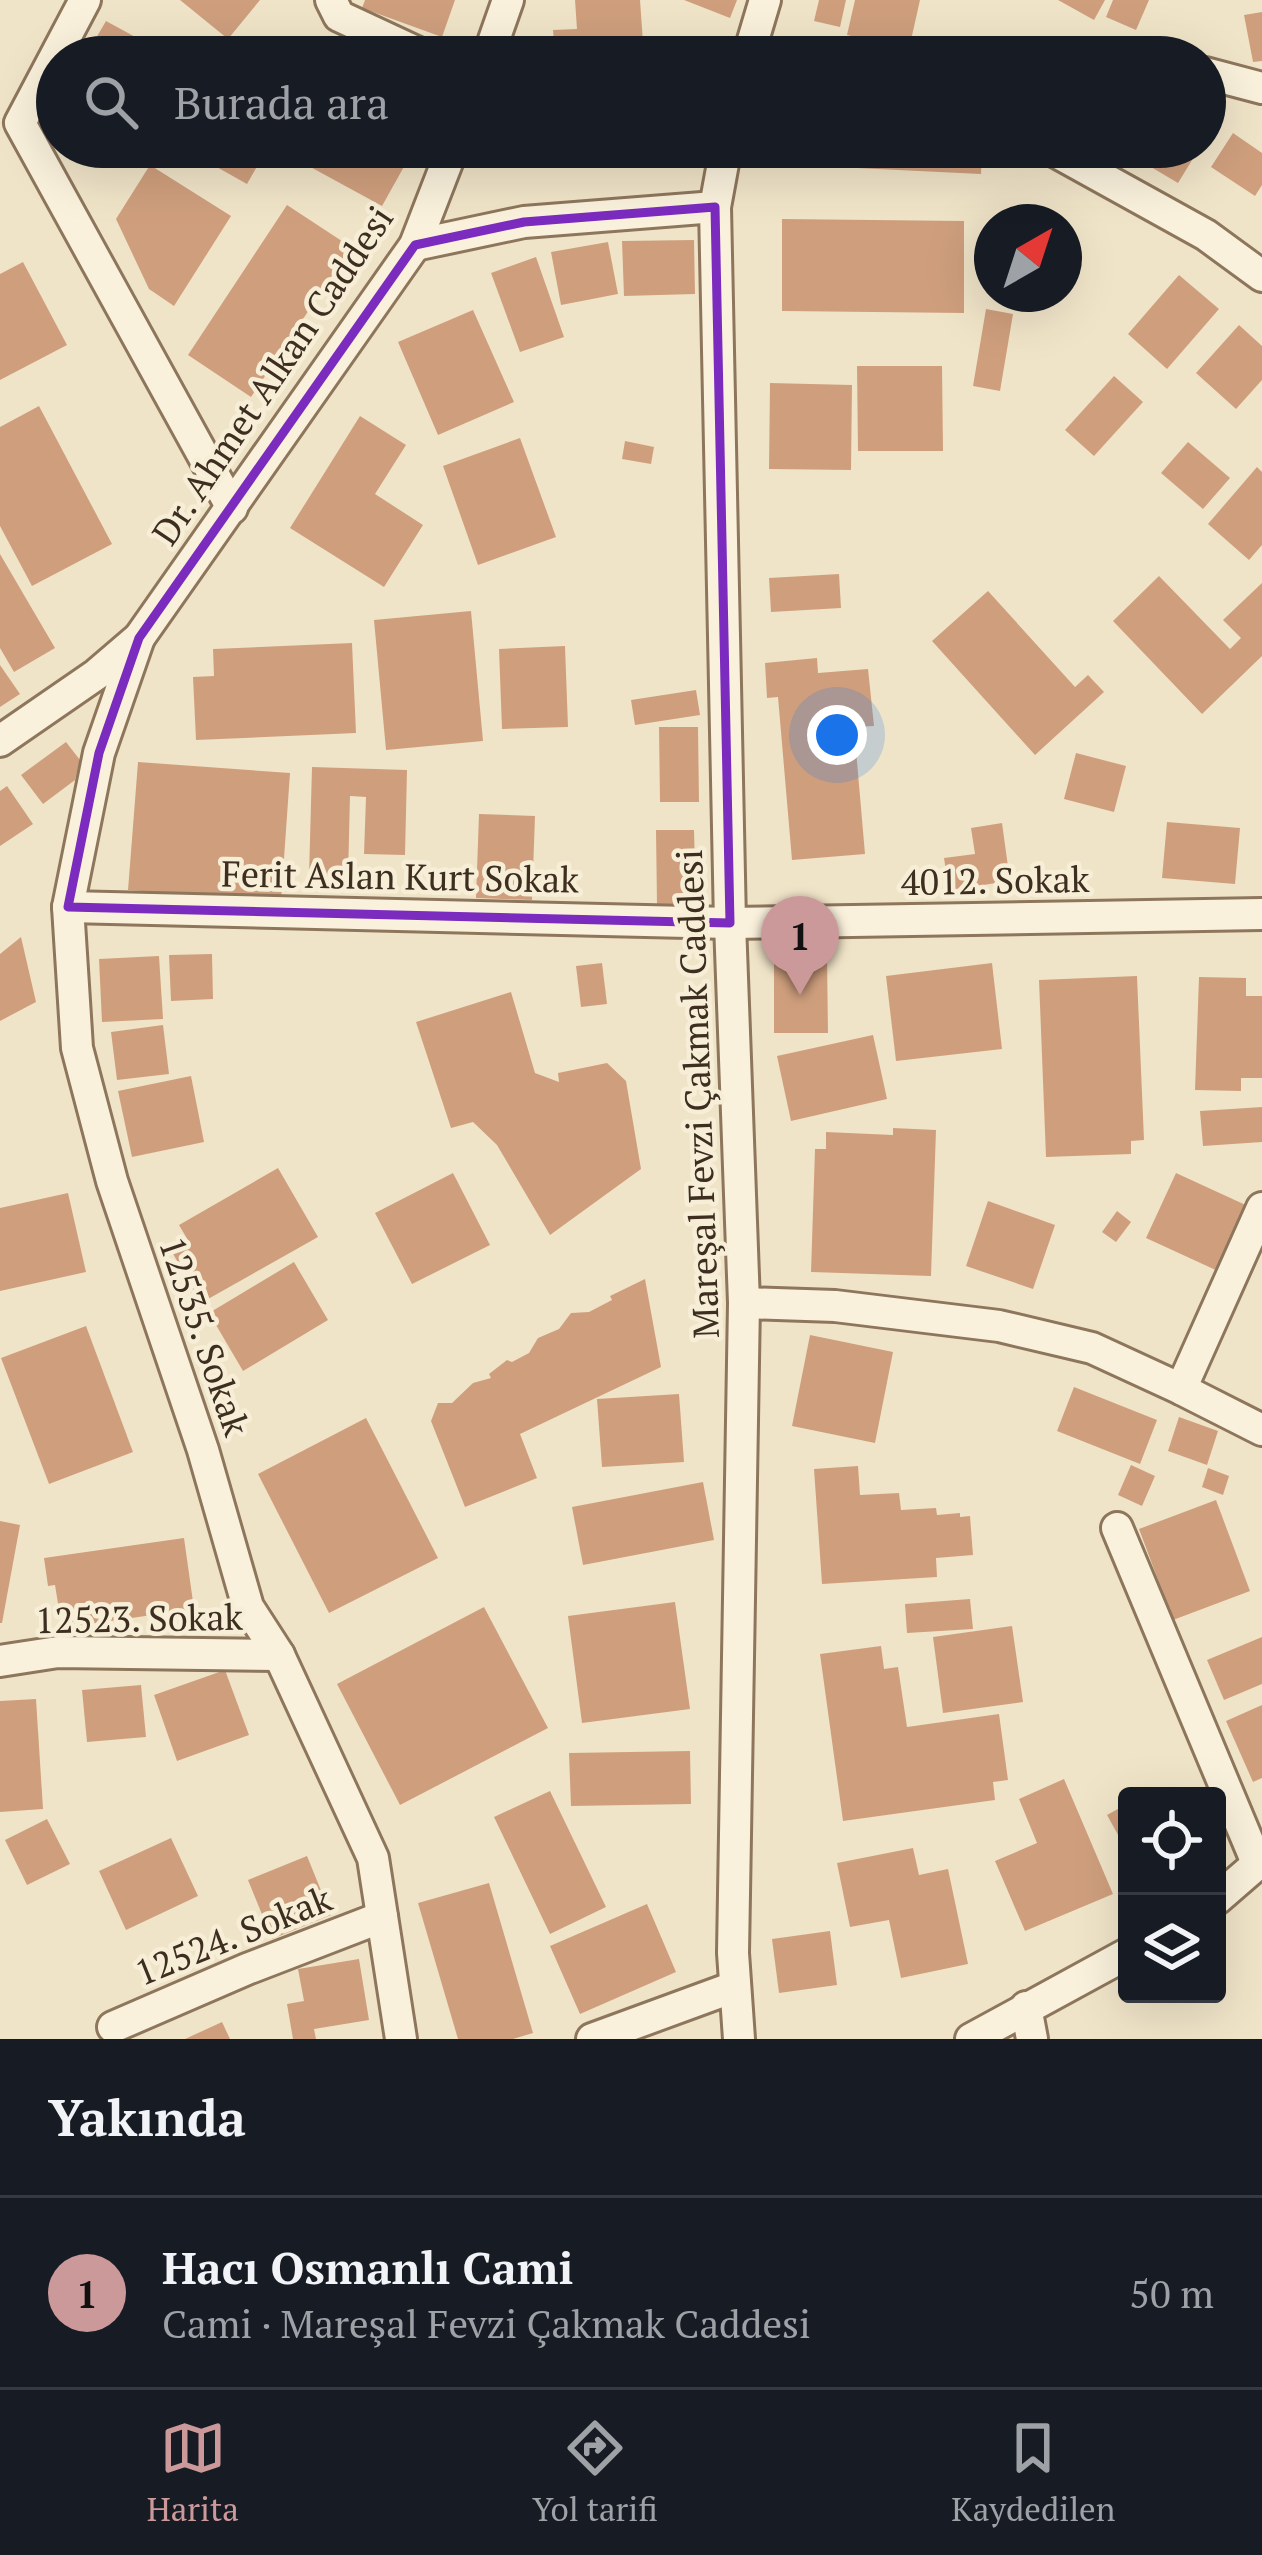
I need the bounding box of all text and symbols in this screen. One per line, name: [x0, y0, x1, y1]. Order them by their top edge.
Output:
search box: [36, 36, 1226, 168]
icon: search: [78, 69, 144, 135]
text: Burada ara: [174, 72, 389, 132]
street label: Dr. Ahmet Alkan Caddesi: [141, 196, 403, 554]
north arrow: [974, 204, 1082, 312]
your location: [807, 705, 867, 765]
street label: Ferit Aslan Kurt Sokak: [221, 849, 580, 903]
street label: Mareşal Fevzi Çakmak Caddesi: [665, 849, 729, 1339]
street label: 4012. Sokak: [900, 855, 1090, 905]
pin: 1: [761, 896, 839, 995]
street label: 12535. Sokak: [149, 1230, 261, 1442]
street label: 12523. Sokak: [35, 1593, 244, 1643]
map controls: [1118, 1787, 1226, 2003]
button: locate: [1118, 1787, 1226, 1895]
street label: 12524. Sokak: [128, 1874, 339, 1996]
button: layers: [1118, 1895, 1226, 2003]
text: Yakında: [48, 2083, 246, 2151]
text: Hacı Osmanlı Cami: [162, 2237, 573, 2297]
text: 1: [76, 2267, 98, 2319]
text: 50 m: [1129, 2267, 1214, 2319]
text: Cami · Mareşal Fevzi Çakmak Caddesi: [162, 2297, 811, 2349]
tab: Harita: [147, 2415, 239, 2530]
tab: Yol tarifi: [532, 2415, 658, 2530]
tab: Kaydedilen: [951, 2415, 1115, 2530]

